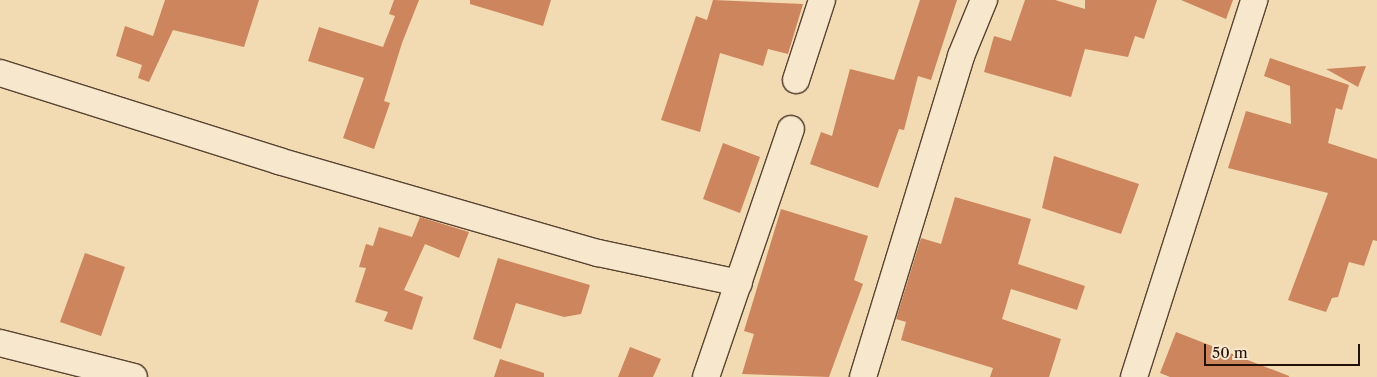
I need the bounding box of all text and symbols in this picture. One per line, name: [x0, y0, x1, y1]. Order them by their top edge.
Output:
scale bar: [1207, 334, 1363, 366]
text: 50 m: [1212, 343, 1248, 362]

